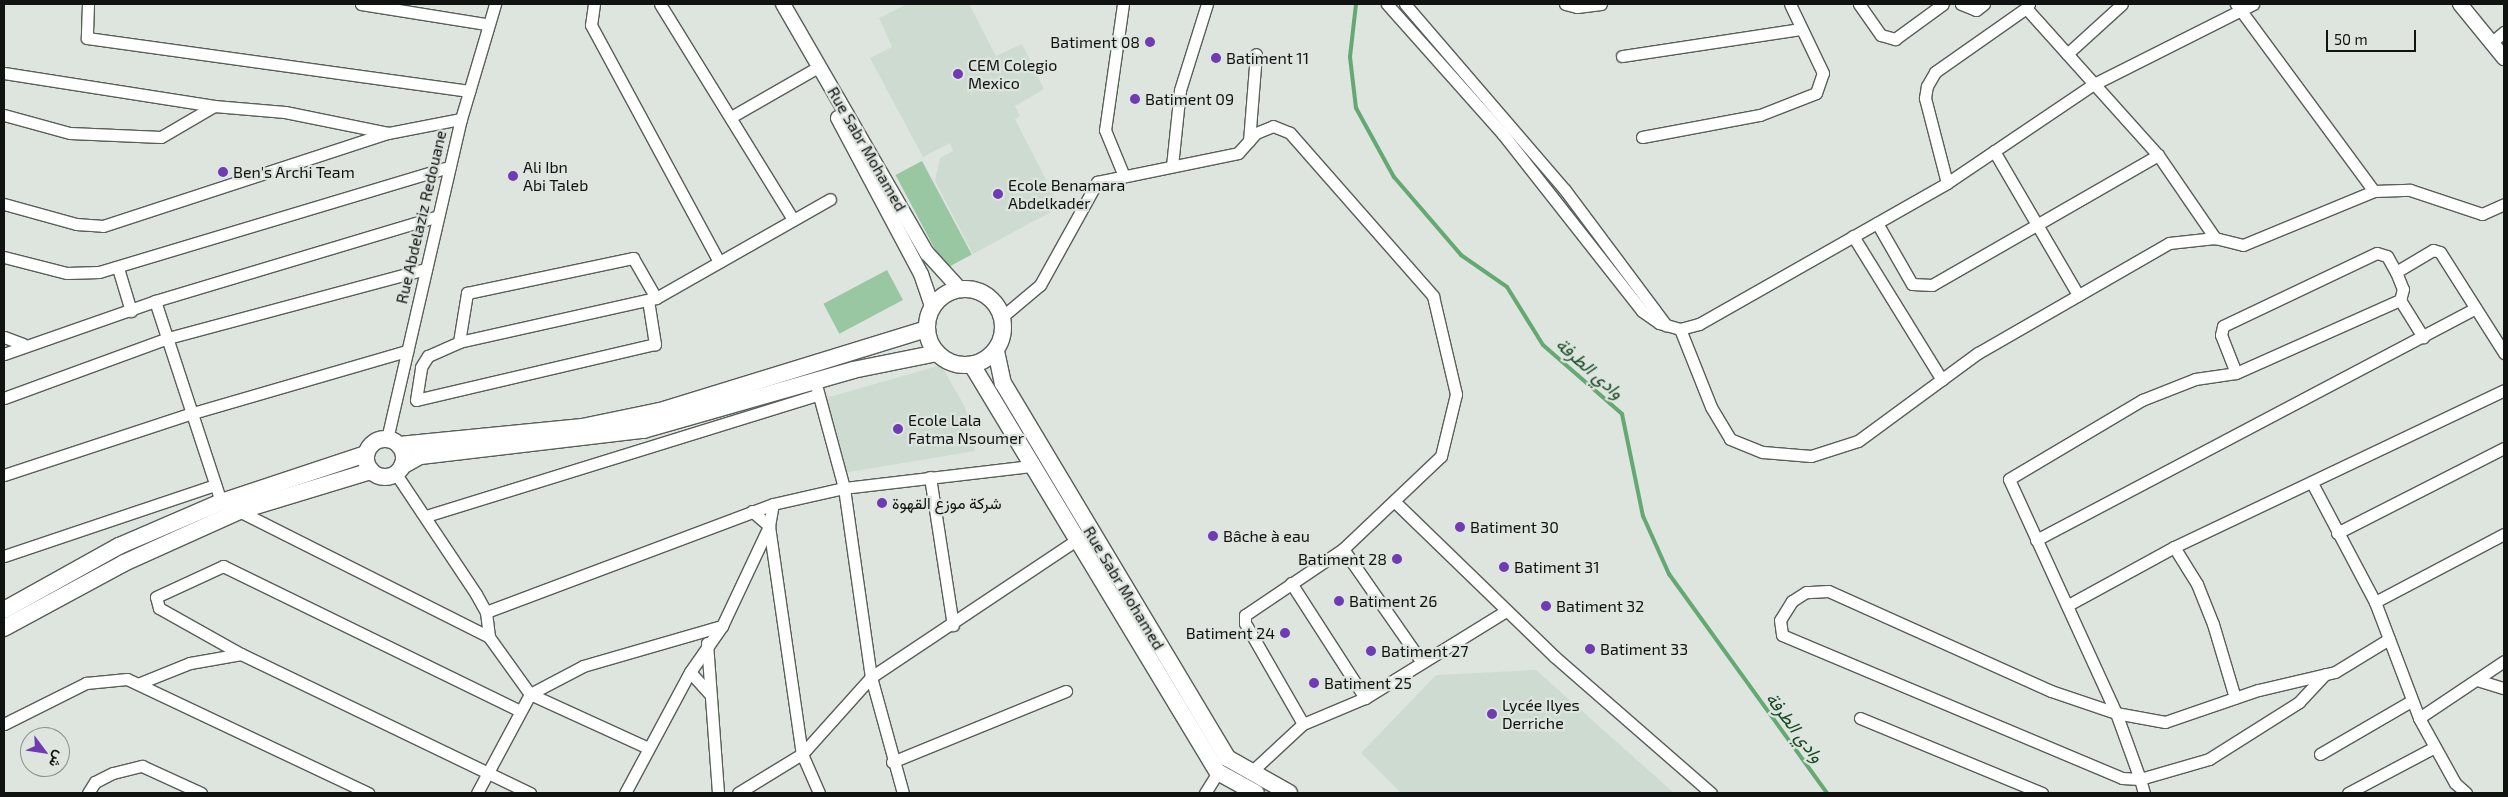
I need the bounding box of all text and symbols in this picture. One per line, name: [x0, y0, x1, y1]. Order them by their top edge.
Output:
scale bar: [2328, 20, 2418, 52]
text: 50 m: [2334, 30, 2368, 48]
place label: Batiment 08: [1050, 32, 1140, 52]
marker: Batiment 08: [1144, 36, 1156, 48]
place label: Batiment 11: [1226, 48, 1309, 68]
marker: Batiment 11: [1210, 52, 1222, 64]
place label: CEM Colegio Mexico: [968, 55, 1057, 93]
marker: CEM Colegio Mexico: [952, 68, 964, 80]
street label: Rue Sabr Mohamed: [823, 83, 911, 215]
place label: Batiment 09: [1145, 89, 1234, 109]
marker: Batiment 09: [1129, 93, 1141, 105]
street label: Rue Abdelaziz Redouane: [392, 128, 450, 306]
place label: Ali Ibn Abi Taleb: [523, 157, 589, 195]
place label: Ben's Archi Team: [233, 162, 355, 182]
marker: Ben's Archi Team: [217, 166, 229, 178]
marker: Ali Ibn Abi Taleb: [507, 170, 519, 182]
place label: Ecole Benamara Abdelkader: [1008, 175, 1125, 213]
marker: Ecole Benamara Abdelkader: [992, 188, 1004, 200]
water label: وادي الطرفة: [1552, 333, 1628, 403]
place label: Ecole Lala Fatma Nsoumer: [908, 410, 1024, 448]
marker: Ecole Lala Fatma Nsoumer: [892, 423, 904, 435]
place label: شركة موزع القهوة: [892, 493, 1002, 513]
marker: شركة موزع القهوة: [876, 497, 888, 509]
place label: Batiment 30: [1470, 517, 1559, 537]
marker: Batiment 30: [1454, 521, 1466, 533]
street label: Rue Sabr Mohamed: [1079, 523, 1169, 653]
place label: Bâche à eau: [1223, 526, 1310, 546]
marker: Bâche à eau: [1207, 530, 1219, 542]
place label: Batiment 28: [1298, 549, 1387, 569]
marker: Batiment 28: [1391, 553, 1403, 565]
place label: Batiment 31: [1514, 557, 1600, 577]
marker: Batiment 31: [1498, 561, 1510, 573]
place label: Batiment 26: [1349, 591, 1437, 611]
marker: Batiment 26: [1333, 595, 1345, 607]
place label: Batiment 32: [1556, 596, 1644, 616]
marker: Batiment 32: [1540, 600, 1552, 612]
place label: Batiment 24: [1186, 623, 1275, 643]
marker: Batiment 24: [1279, 627, 1291, 639]
place label: Batiment 33: [1600, 639, 1688, 659]
place label: Batiment 27: [1381, 641, 1469, 661]
marker: Batiment 33: [1584, 643, 1596, 655]
marker: Batiment 27: [1365, 645, 1377, 657]
place label: Batiment 25: [1324, 673, 1412, 693]
marker: Batiment 25: [1308, 677, 1320, 689]
water label: وادي الطرفة: [1762, 688, 1828, 766]
place label: Lycée Ilyes Derriche: [1502, 695, 1580, 733]
marker: Lycée Ilyes Derriche: [1486, 708, 1498, 720]
north arrow: [20, 727, 70, 777]
text: ش: [46, 748, 69, 771]

